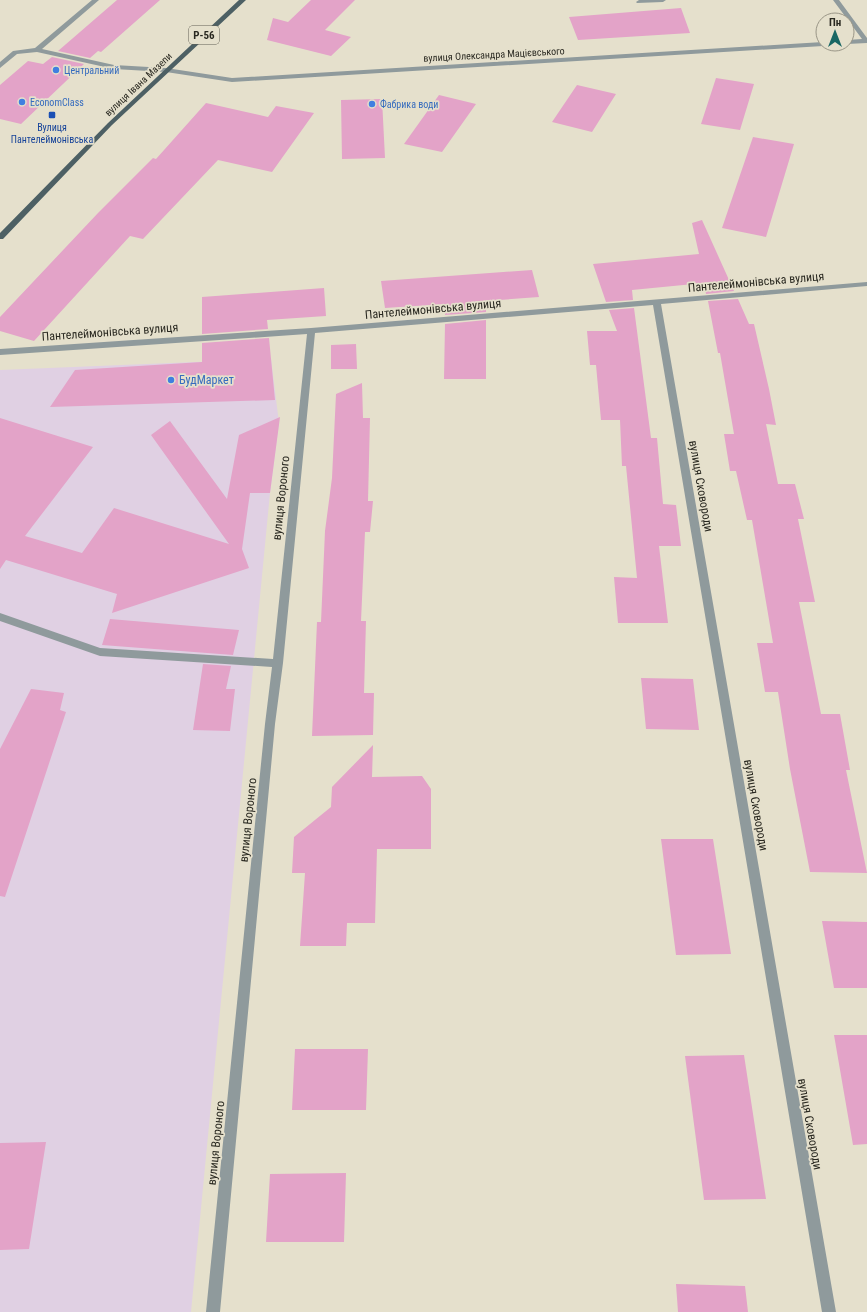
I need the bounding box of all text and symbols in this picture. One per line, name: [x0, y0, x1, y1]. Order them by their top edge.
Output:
north arrow: [815, 12, 855, 52]
text: Пн: [829, 16, 841, 29]
road number: Р-56: [189, 26, 219, 44]
street label: вулиця Олександра Мацієвського: [423, 45, 565, 64]
street label: вулиця Івана Мазепи: [103, 50, 174, 118]
marker: Центральний: [51, 65, 61, 75]
place label: Центральний: [64, 65, 119, 76]
marker: EconomClass: [17, 97, 27, 107]
place label: EconomClass: [30, 97, 84, 108]
place label: Фабрика води: [380, 98, 438, 110]
marker: Фабрика води: [367, 99, 377, 109]
marker: Вулиця Пантелеймонівська: [47, 110, 57, 120]
place label: Вулиця Пантелеймонівська: [11, 122, 93, 145]
street label: Пантелеймонівська вулиця: [687, 269, 825, 295]
street label: Пантелеймонівська вулиця: [364, 296, 502, 322]
street label: Пантелеймонівська вулиця: [41, 320, 179, 344]
place label: БудМаркет: [179, 373, 234, 387]
marker: БудМаркет: [166, 375, 176, 385]
street label: вулиця Сковороди: [686, 439, 716, 533]
street label: вулиця Вороного: [270, 455, 292, 541]
street label: вулиця Сковороди: [741, 758, 771, 852]
street label: вулиця Вороного: [237, 777, 259, 863]
street label: вулиця Сковороди: [795, 1077, 825, 1171]
street label: вулиця Вороного: [205, 1100, 227, 1186]

